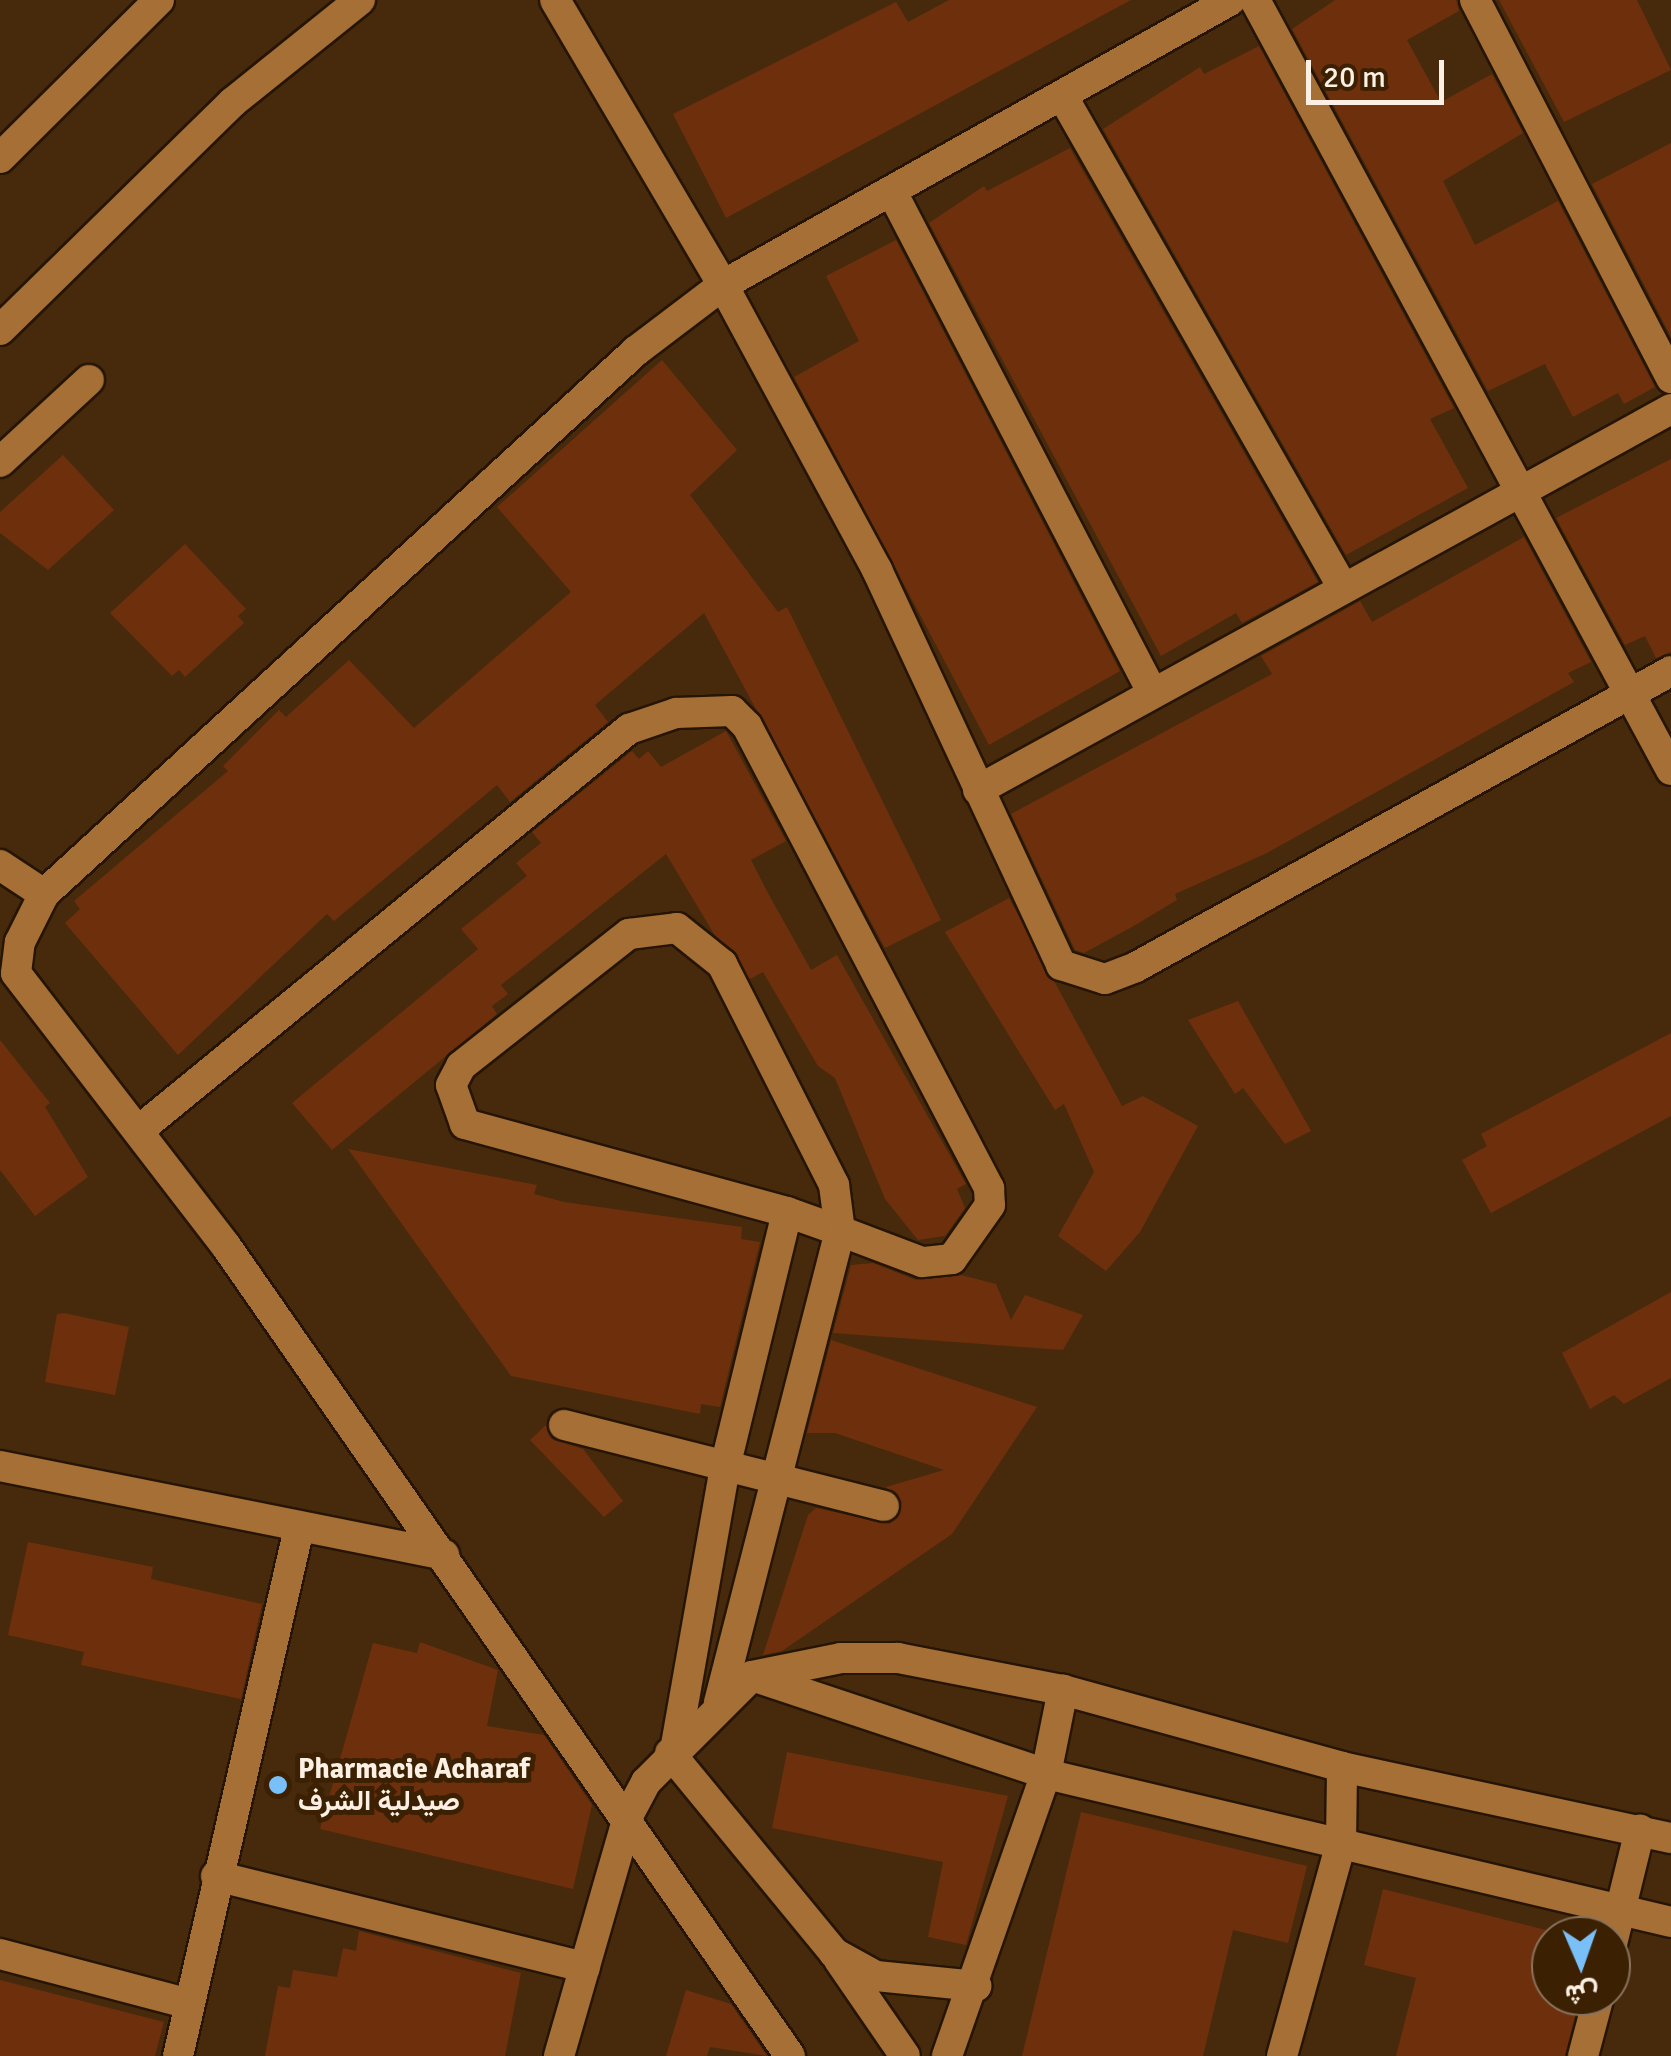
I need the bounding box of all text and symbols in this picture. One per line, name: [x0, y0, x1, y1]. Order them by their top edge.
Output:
scale bar: [1311, 40, 1448, 102]
text: 20 m: [1323, 59, 1386, 96]
place label: Pharmacie Acharaf صيدلية الشرف: [298, 1752, 530, 1818]
marker: Pharmacie Acharaf صيدلية الشرف: [267, 1774, 289, 1796]
north arrow: [1531, 1916, 1631, 2016]
text: ش: [1565, 1976, 1599, 2012]

